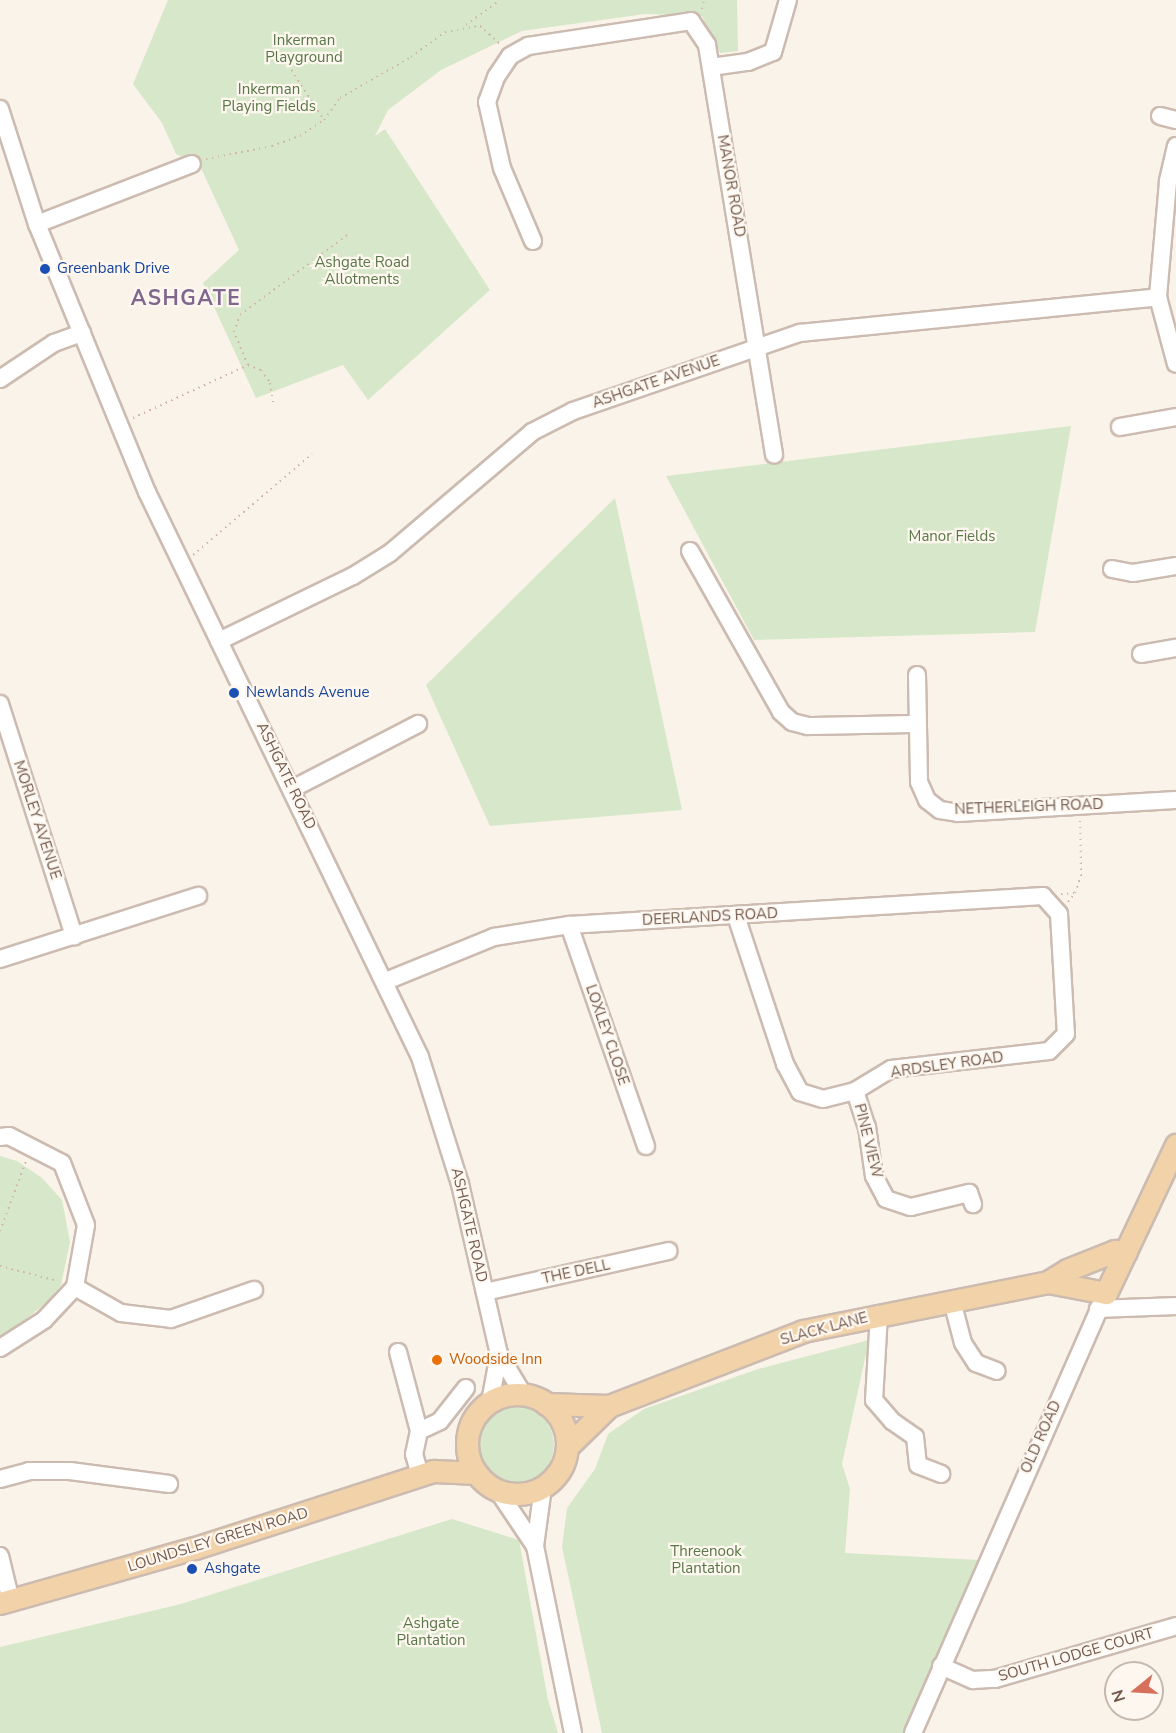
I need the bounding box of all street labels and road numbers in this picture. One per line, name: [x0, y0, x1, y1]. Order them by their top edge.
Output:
street label: MANOR ROAD: [713, 133, 749, 239]
street label: ASHGATE AVENUE: [590, 352, 722, 412]
street label: ASHGATE ROAD: [252, 719, 320, 833]
street label: MORLEY AVENUE: [9, 758, 65, 882]
street label: NETHERLEIGH ROAD: [954, 795, 1104, 819]
street label: DEERLANDS ROAD: [642, 904, 778, 930]
street label: LOXLEY CLOSE: [581, 982, 633, 1088]
street label: ARDSLEY ROAD: [889, 1048, 1005, 1082]
street label: PINE VIEW: [850, 1102, 886, 1180]
street label: ASHGATE ROAD: [447, 1166, 491, 1284]
street label: THE DELL: [540, 1256, 612, 1288]
street label: SLACK LANE: [778, 1309, 870, 1349]
street label: OLD ROAD: [1017, 1398, 1065, 1476]
street label: LOUNDSLEY GREEN ROAD: [126, 1504, 310, 1576]
street label: SOUTH LODGE COURT: [996, 1624, 1156, 1686]

